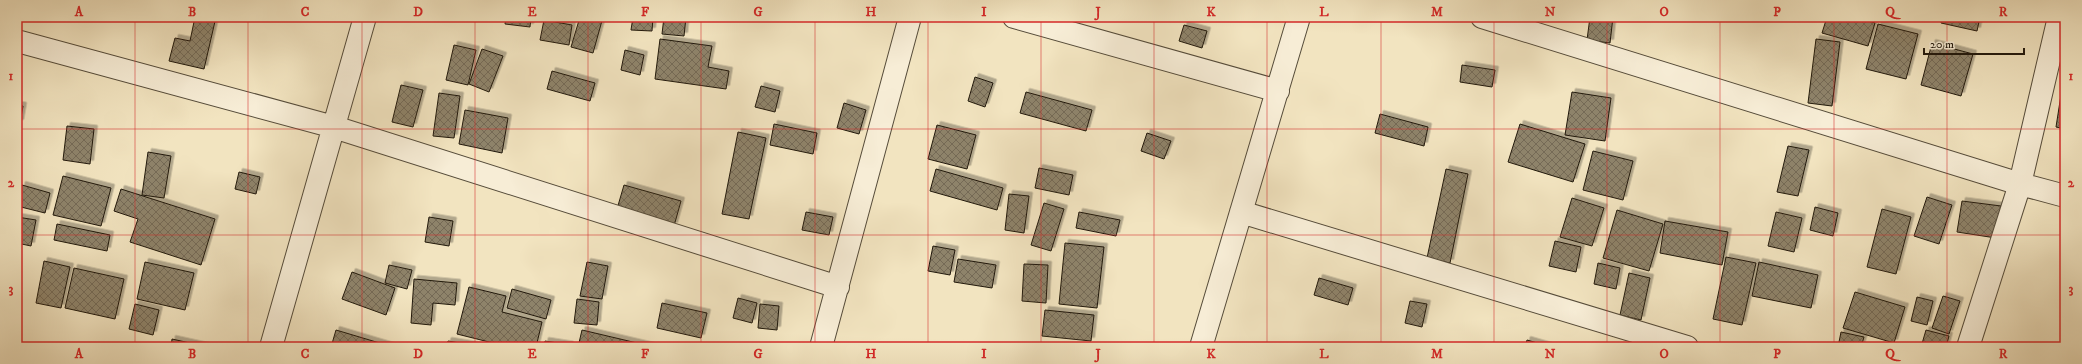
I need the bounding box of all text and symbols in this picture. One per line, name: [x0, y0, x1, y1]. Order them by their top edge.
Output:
text: A: [74, 4, 84, 20]
text: B: [188, 4, 196, 20]
text: C: [301, 4, 310, 20]
text: D: [413, 4, 423, 20]
text: E: [527, 4, 537, 20]
text: F: [641, 4, 650, 20]
text: G: [753, 4, 763, 20]
text: H: [866, 4, 877, 20]
text: I: [981, 4, 987, 20]
text: J: [1093, 4, 1101, 21]
text: K: [1206, 4, 1216, 20]
text: L: [1319, 4, 1329, 20]
text: M: [1431, 4, 1443, 20]
text: N: [1545, 4, 1556, 20]
text: O: [1659, 4, 1669, 20]
text: P: [1773, 4, 1781, 20]
text: Q: [1885, 4, 1901, 20]
text: R: [1999, 4, 2008, 20]
scale bar: [1924, 30, 2024, 56]
text: 20 m: [1930, 37, 1954, 52]
text: 1: [9, 68, 14, 84]
text: 1: [2069, 68, 2074, 84]
text: 2: [8, 175, 15, 191]
text: 2: [2068, 175, 2075, 191]
text: 3: [9, 281, 14, 297]
text: 3: [2069, 281, 2074, 297]
text: A: [74, 346, 84, 362]
text: B: [188, 346, 196, 362]
text: C: [301, 346, 310, 362]
text: D: [413, 346, 423, 362]
text: E: [527, 346, 537, 362]
text: F: [641, 346, 650, 362]
text: G: [753, 346, 763, 362]
text: H: [866, 346, 877, 362]
text: I: [981, 346, 987, 362]
text: J: [1093, 346, 1101, 363]
text: K: [1206, 346, 1216, 362]
text: L: [1319, 346, 1329, 362]
text: M: [1431, 346, 1443, 362]
text: N: [1545, 346, 1556, 362]
text: O: [1659, 346, 1669, 362]
text: P: [1773, 346, 1781, 362]
text: Q: [1885, 346, 1901, 362]
text: R: [1999, 346, 2008, 362]

